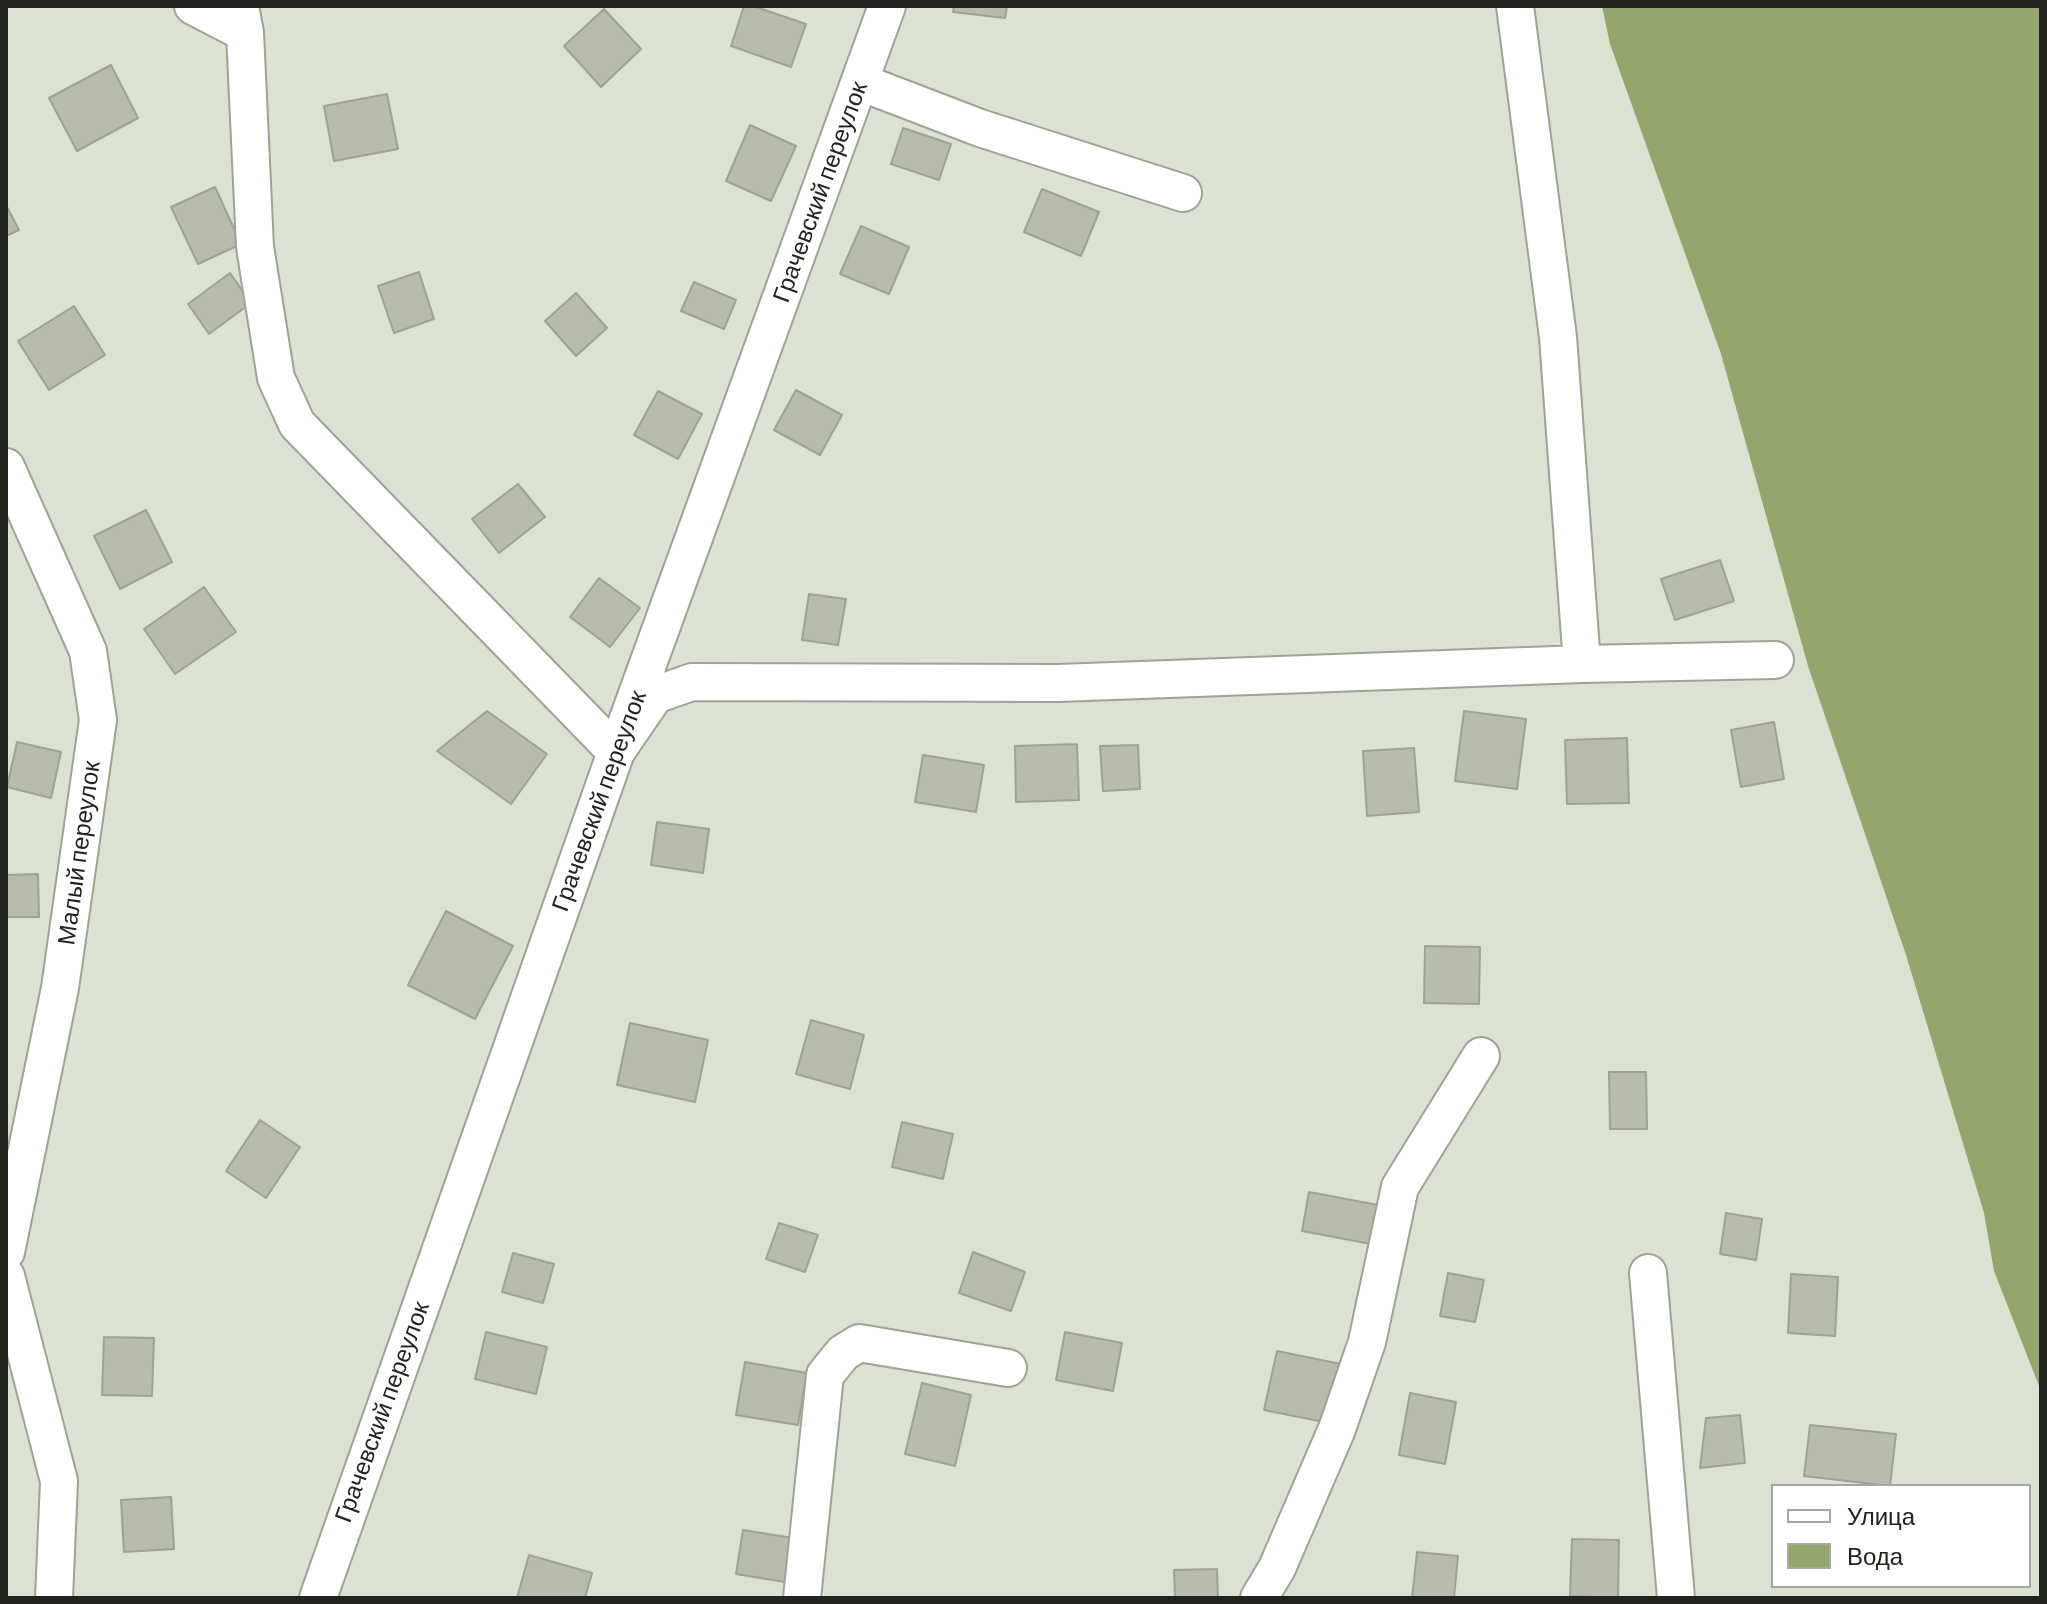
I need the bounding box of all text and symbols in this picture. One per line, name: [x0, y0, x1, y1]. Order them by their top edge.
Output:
street label: Грачевский переулок: [767, 78, 873, 306]
street label: Грачевский переулок: [546, 687, 652, 915]
street label: Малый переулок: [52, 759, 106, 947]
street label: Грачевский переулок: [329, 1298, 435, 1526]
legend: [1771, 1484, 2031, 1588]
text: Улица: [1847, 1501, 1915, 1530]
text: Вода: [1847, 1541, 1903, 1570]

